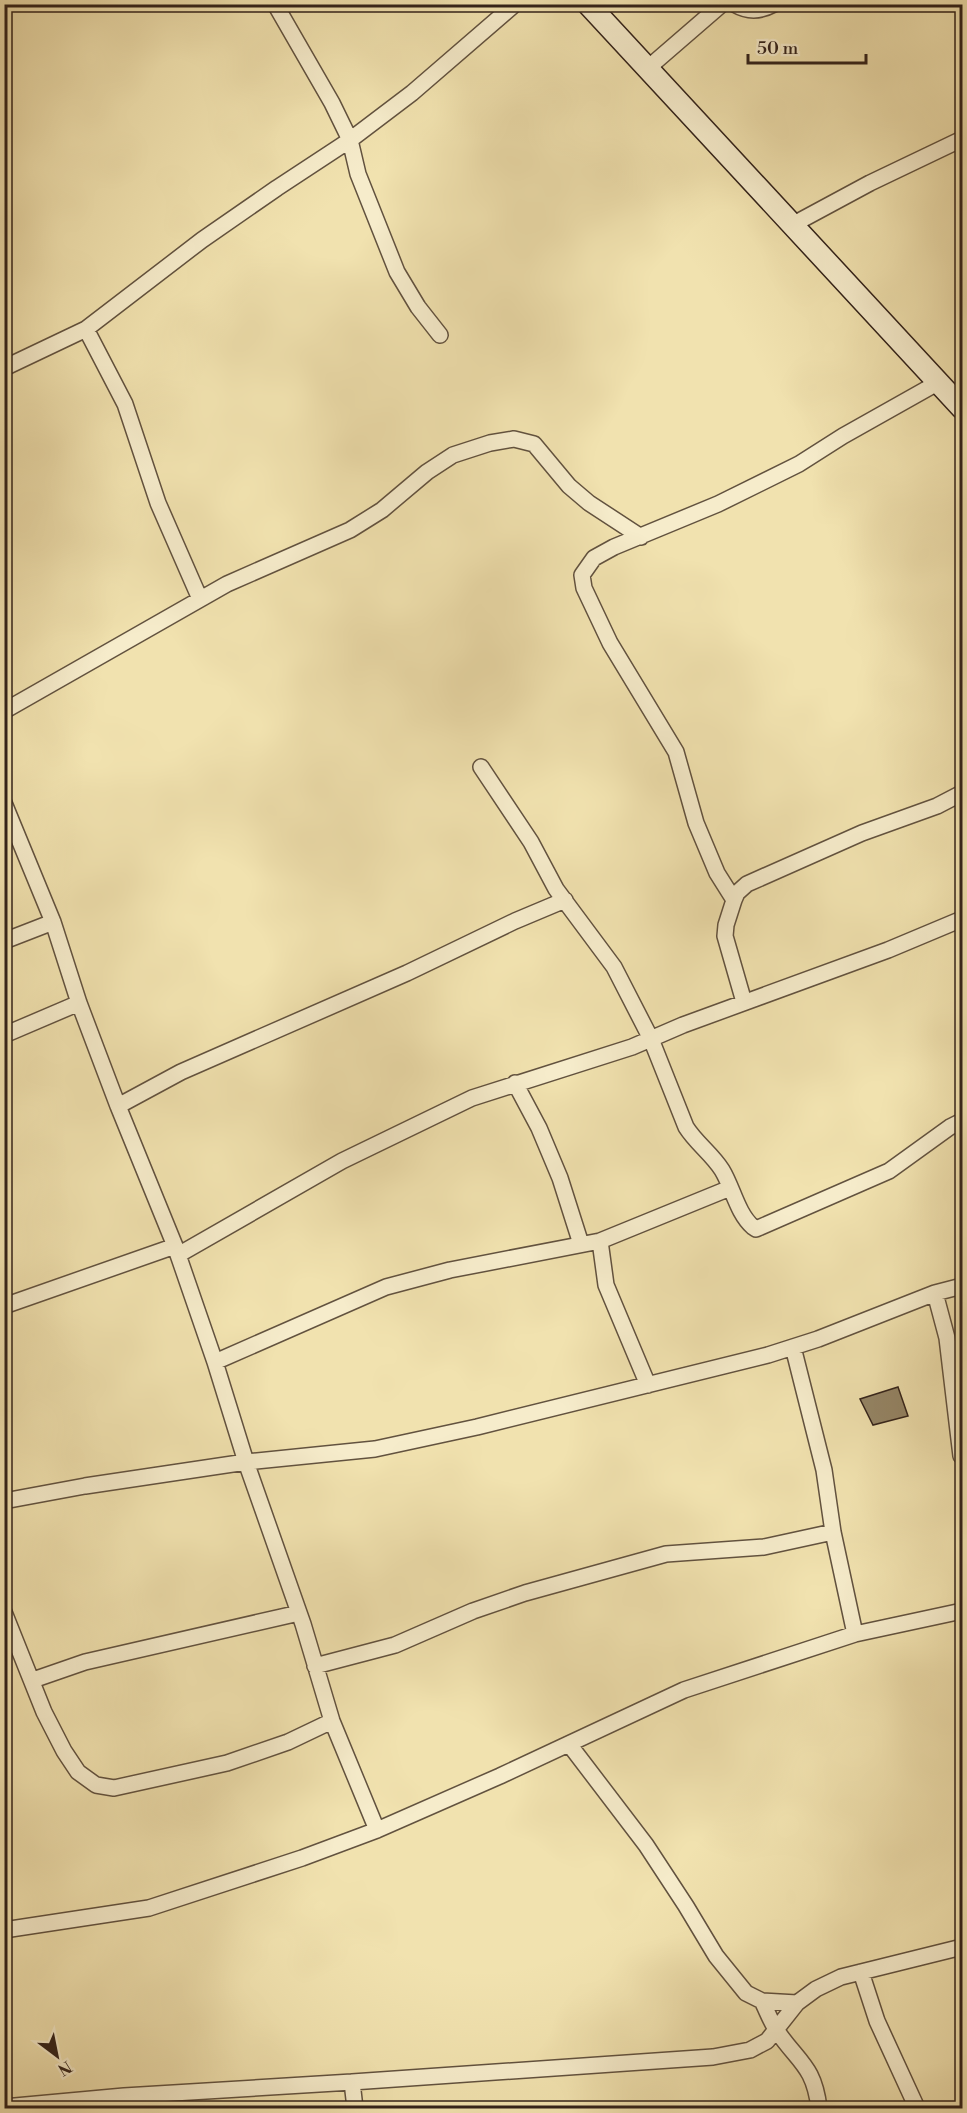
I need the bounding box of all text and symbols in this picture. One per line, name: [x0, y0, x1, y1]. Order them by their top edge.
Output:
scale bar: [748, 27, 866, 65]
text: 50 m: [757, 37, 799, 60]
north arrow: [27, 2026, 87, 2086]
text: N: [53, 2056, 75, 2080]

